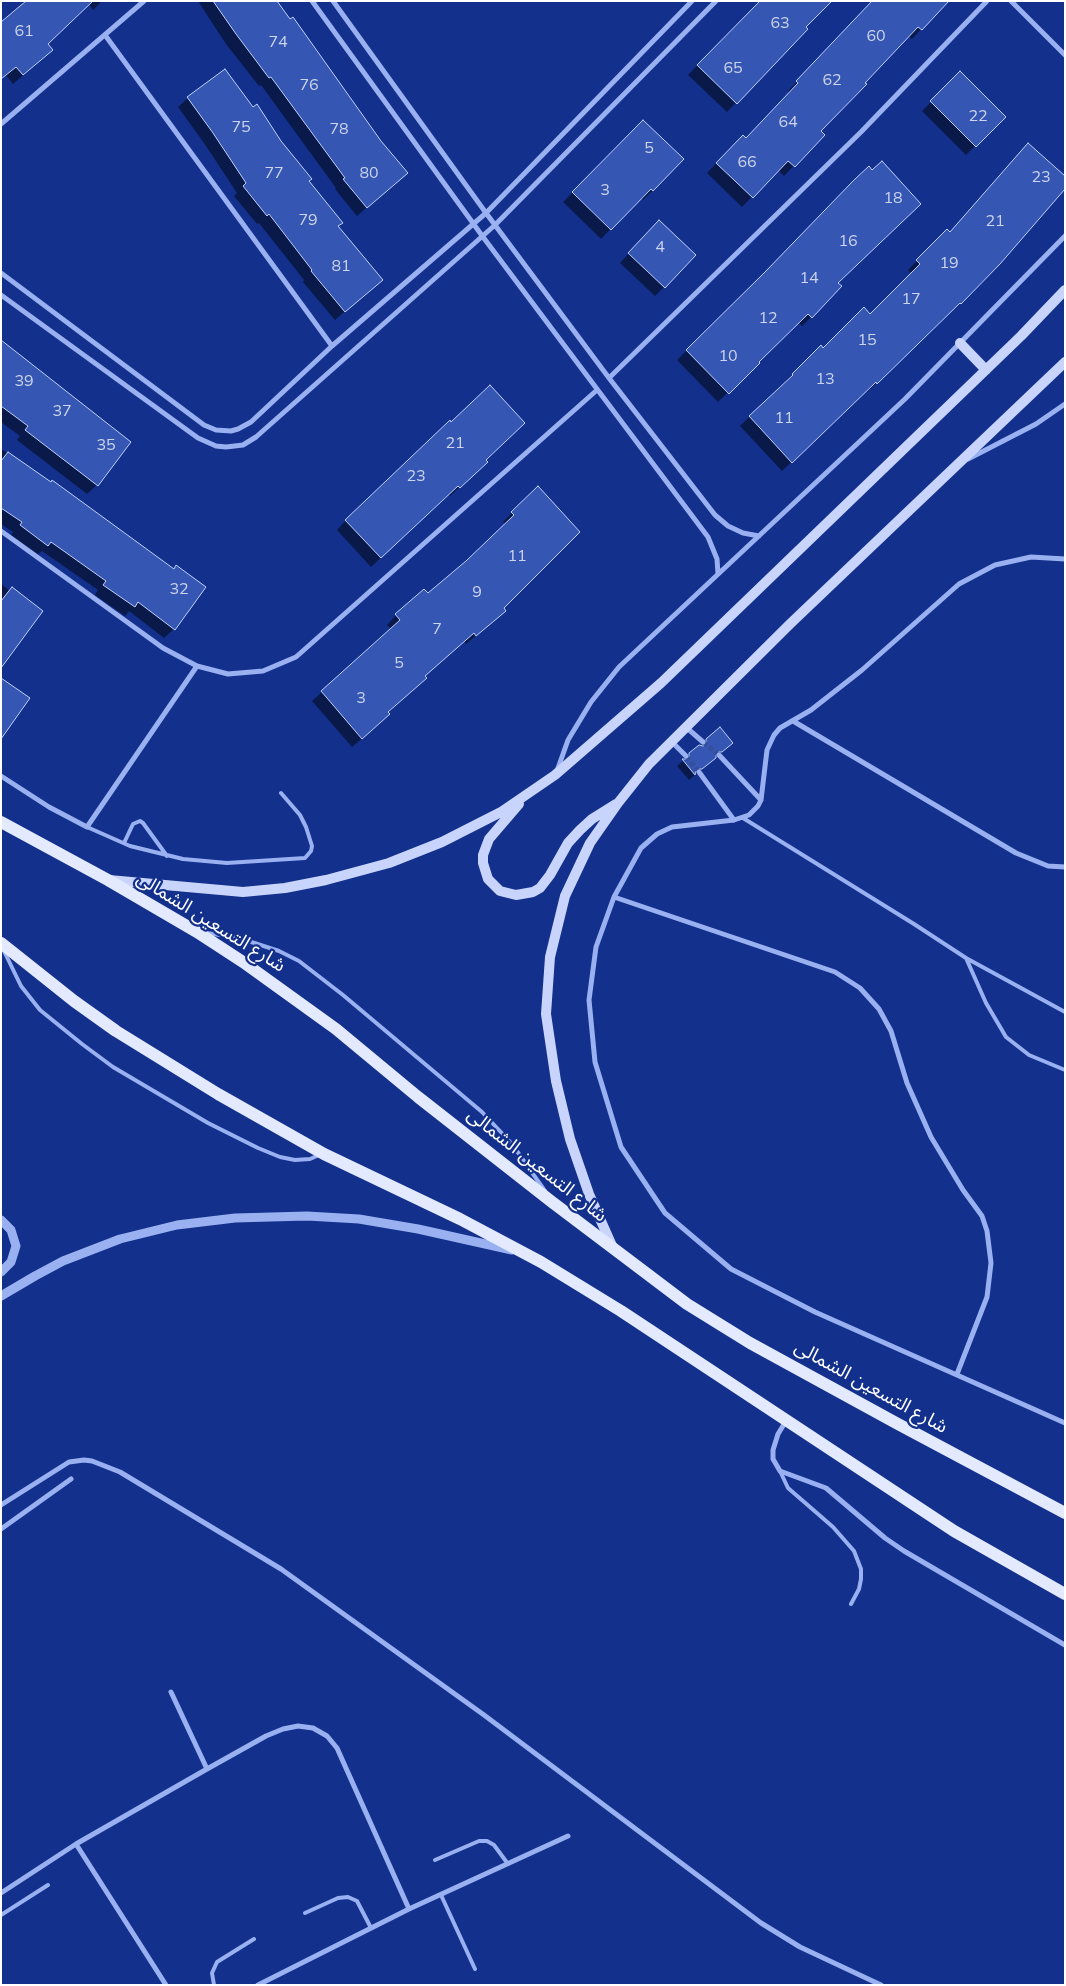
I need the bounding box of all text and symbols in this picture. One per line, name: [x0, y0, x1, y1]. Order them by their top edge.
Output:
house number: 63: [770, 13, 790, 33]
house number: 61: [14, 21, 34, 41]
house number: 60: [866, 26, 886, 46]
house number: 74: [268, 32, 288, 52]
house number: 65: [723, 58, 743, 78]
house number: 62: [822, 70, 842, 90]
house number: 76: [299, 75, 319, 95]
house number: 22: [968, 106, 988, 126]
house number: 64: [778, 112, 798, 132]
house number: 75: [231, 117, 251, 137]
house number: 78: [329, 119, 349, 139]
house number: 5: [644, 138, 654, 158]
house number: 66: [737, 152, 757, 172]
house number: 77: [264, 163, 284, 183]
house number: 80: [359, 163, 379, 183]
house number: 23: [1031, 167, 1051, 187]
house number: 3: [600, 180, 610, 200]
house number: 18: [883, 188, 903, 208]
house number: 79: [298, 210, 318, 230]
house number: 21: [985, 211, 1005, 231]
house number: 16: [838, 231, 858, 251]
house number: 4: [655, 237, 665, 257]
house number: 19: [939, 253, 959, 273]
house number: 81: [331, 256, 351, 276]
house number: 14: [799, 268, 819, 288]
house number: 17: [901, 289, 921, 309]
house number: 12: [758, 308, 778, 328]
house number: 15: [857, 330, 877, 350]
house number: 10: [718, 346, 738, 366]
house number: 13: [815, 369, 835, 389]
house number: 39: [14, 371, 34, 391]
house number: 37: [52, 401, 72, 421]
house number: 11: [774, 408, 794, 428]
house number: 21: [445, 433, 465, 453]
house number: 35: [96, 435, 116, 455]
house number: 23: [406, 466, 426, 486]
house number: 11: [507, 546, 527, 566]
house number: 32: [169, 579, 189, 599]
house number: 9: [472, 582, 482, 602]
house number: 7: [432, 619, 442, 639]
house number: 5: [394, 653, 404, 673]
house number: 3: [356, 688, 366, 708]
street label: شارع التسعين الشمالى: [132, 867, 290, 977]
street label: شارع التسعين الشمالى: [462, 1103, 612, 1227]
street label: شارع التسعين الشمالى: [790, 1335, 952, 1439]

